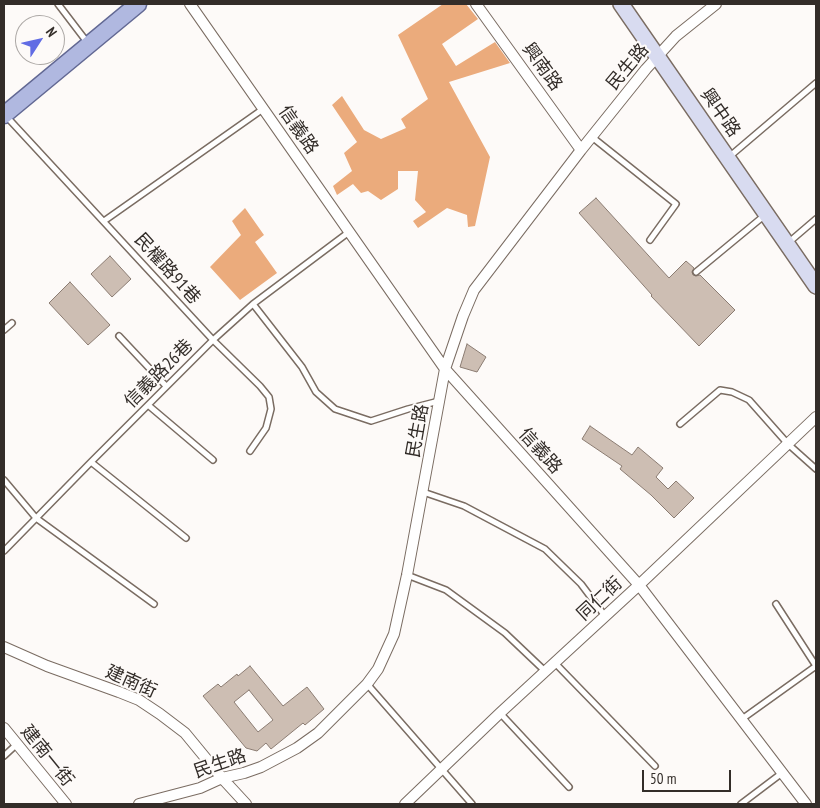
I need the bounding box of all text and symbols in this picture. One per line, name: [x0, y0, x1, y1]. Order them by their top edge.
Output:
north arrow: [15, 15, 65, 65]
text: N: [42, 24, 61, 40]
street label: 興南路: [517, 39, 567, 95]
street label: 民生路: [602, 39, 654, 95]
street label: 興中路: [696, 85, 744, 141]
street label: 信義路: [274, 102, 322, 158]
street label: 民權路91巷: [129, 229, 205, 309]
street label: 信義路26巷: [120, 335, 198, 413]
street label: 民生路: [403, 403, 433, 459]
street label: 信義路: [514, 424, 566, 478]
street label: 同仁街: [573, 573, 627, 625]
street label: 建南街: [102, 661, 160, 703]
street label: 建南一街: [16, 721, 78, 791]
street label: 民生路: [191, 745, 249, 783]
scale bar: [645, 760, 734, 792]
text: 50 m: [650, 769, 676, 788]

